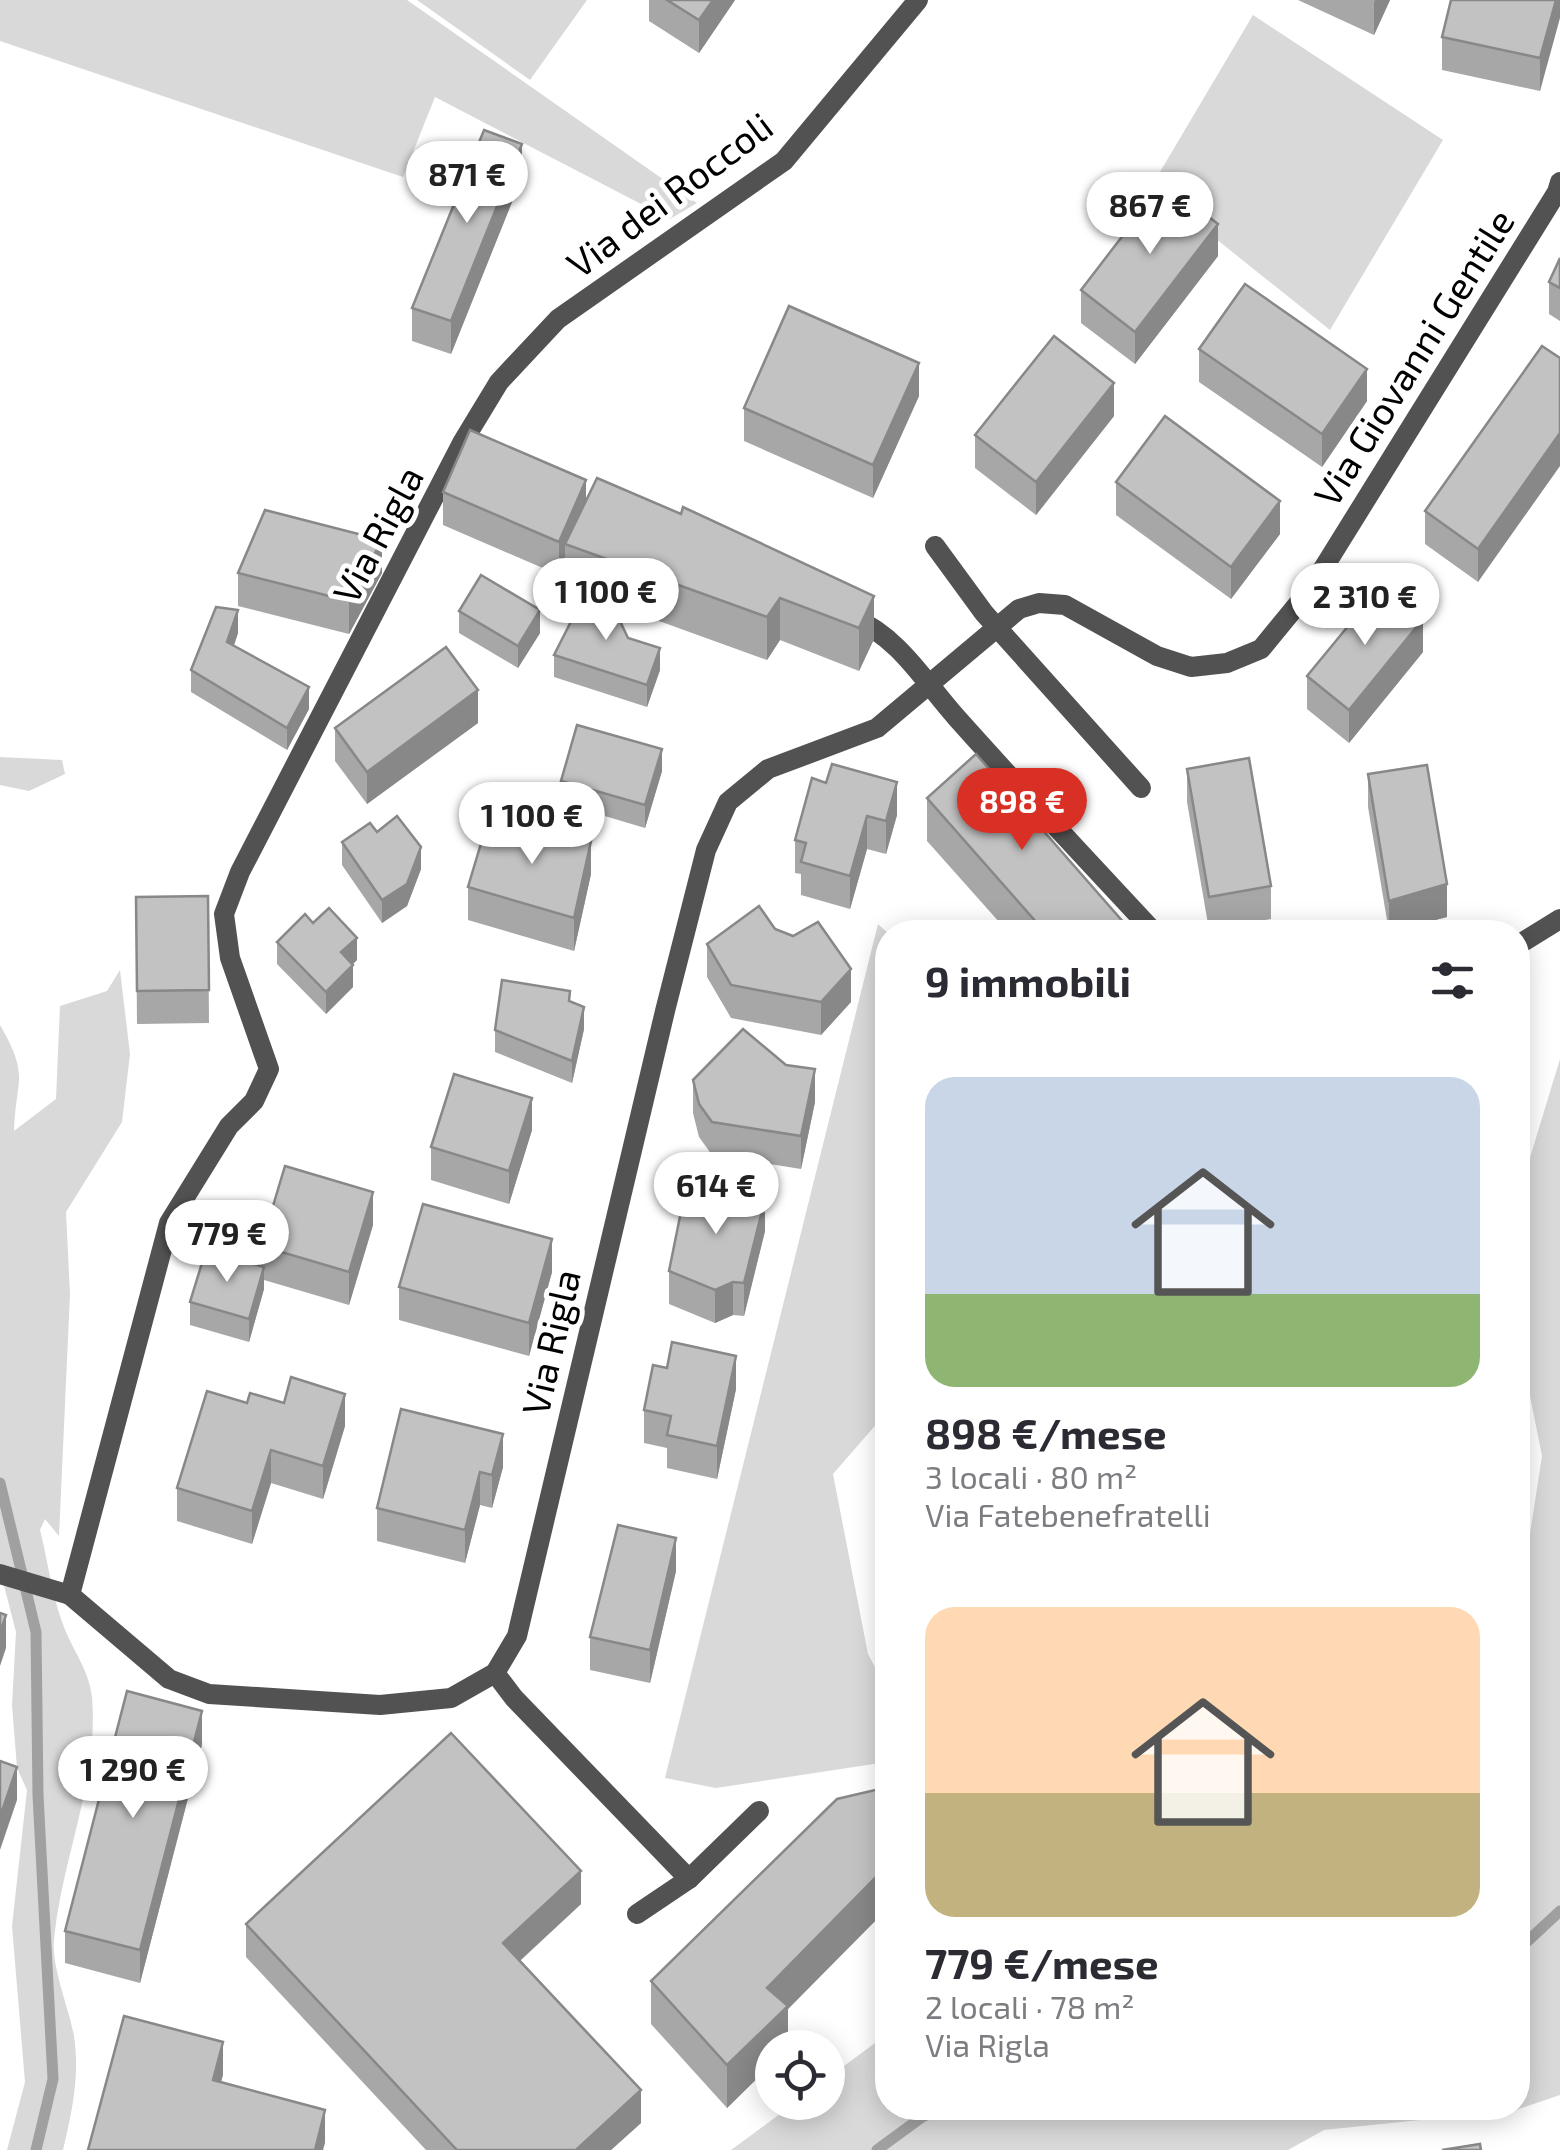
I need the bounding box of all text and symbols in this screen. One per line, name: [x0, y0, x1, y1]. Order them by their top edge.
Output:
street label: Via dei Roccoli: [557, 102, 781, 286]
pin: 871 €: [397, 141, 537, 226]
text: 871 €: [428, 154, 506, 192]
pin: 867 €: [1080, 172, 1220, 257]
text: 867 €: [1108, 185, 1192, 223]
street label: Via Giovanni Gentile: [1303, 200, 1523, 514]
street label: Via Rigla: [322, 458, 432, 610]
pin: 1 100 €: [514, 558, 698, 643]
pin: 2 310 €: [1273, 563, 1457, 648]
text: 1 100 €: [555, 571, 657, 609]
text: 2 310 €: [1312, 576, 1418, 614]
pin: 898 €: [952, 768, 1092, 853]
text: 898 €: [979, 781, 1065, 819]
pin: 1 100 €: [440, 782, 624, 867]
text: 1 100 €: [481, 795, 583, 833]
icon: filters: [1425, 953, 1480, 1008]
text: 9 immobili: [925, 955, 1131, 1005]
icon: home: [1113, 1142, 1293, 1322]
pin: 614 €: [646, 1152, 786, 1237]
text: 614 €: [676, 1165, 756, 1203]
pin: 779 €: [157, 1200, 297, 1285]
text: 779 €: [187, 1213, 267, 1251]
street label: Via Rigla: [511, 1265, 589, 1419]
text: 898 €/mese: [925, 1407, 1167, 1457]
text: 3 locali · 80 m²: [925, 1457, 1137, 1495]
text: Via Fatebenefratelli: [925, 1495, 1211, 1533]
icon: home: [1113, 1672, 1293, 1852]
pin: 1 290 €: [41, 1736, 225, 1821]
text: 1 290 €: [80, 1749, 186, 1787]
text: 779 €/mese: [925, 1937, 1159, 1987]
text: 2 locali · 78 m²: [925, 1987, 1135, 2025]
text: Via Rigla: [925, 2025, 1050, 2063]
map controls: [755, 2030, 845, 2120]
button: locate: [755, 2030, 845, 2120]

